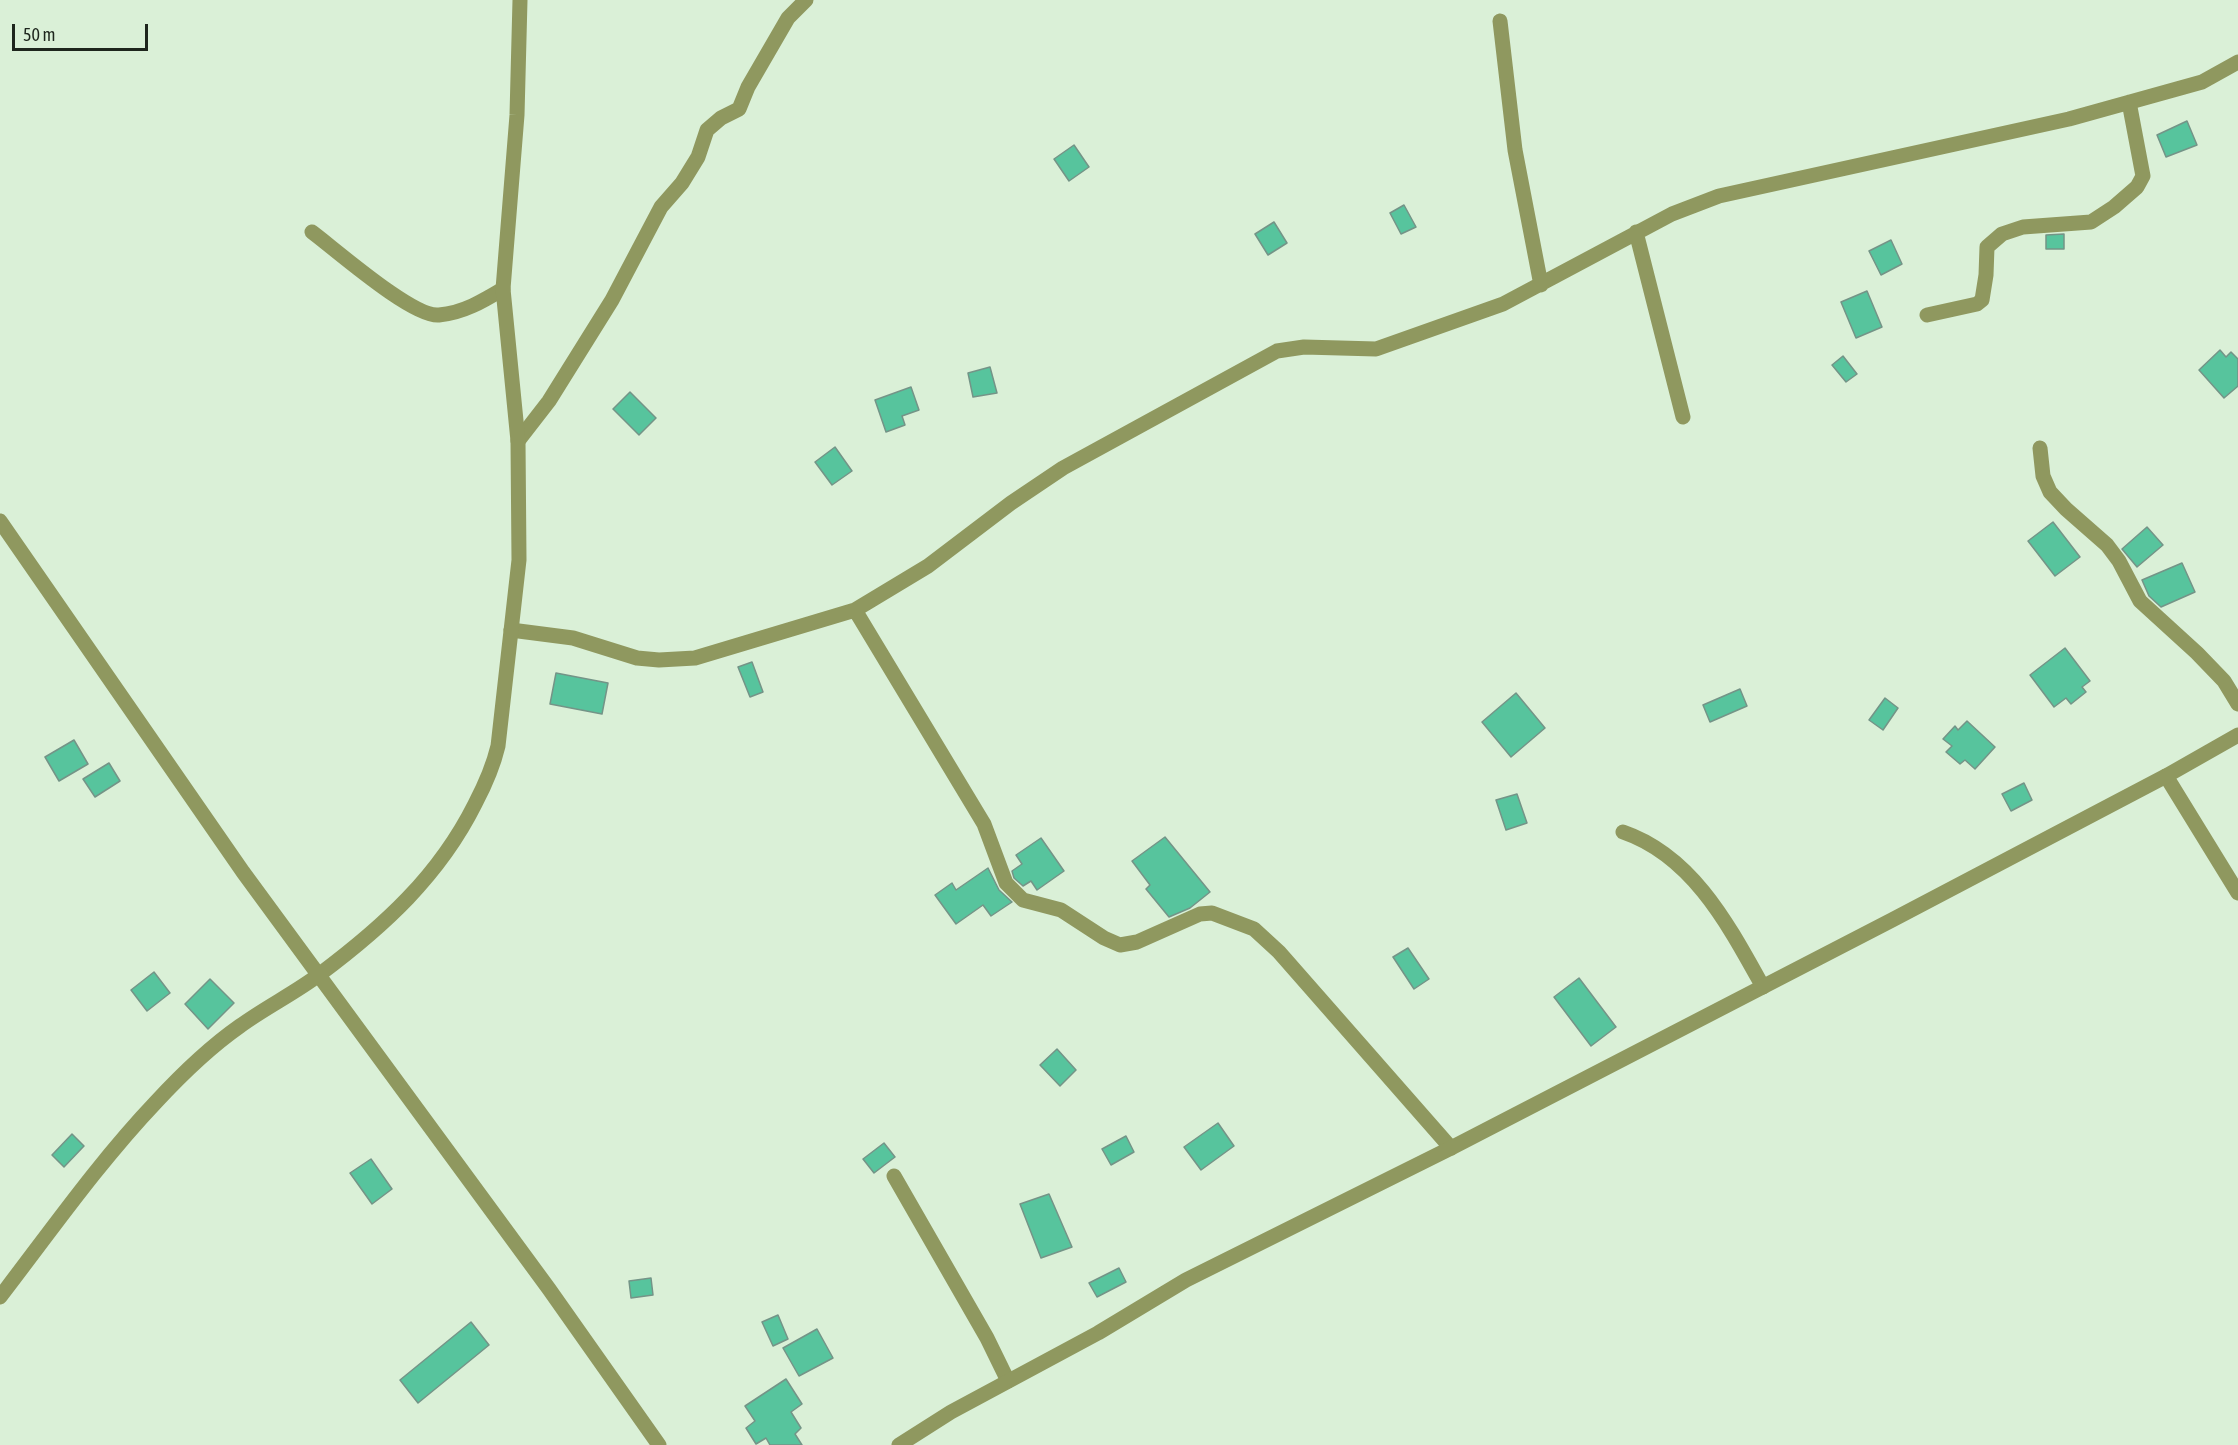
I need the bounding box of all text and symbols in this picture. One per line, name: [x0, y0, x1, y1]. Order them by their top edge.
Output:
scale bar: [15, 12, 152, 50]
text: 50 m: [23, 24, 55, 45]

